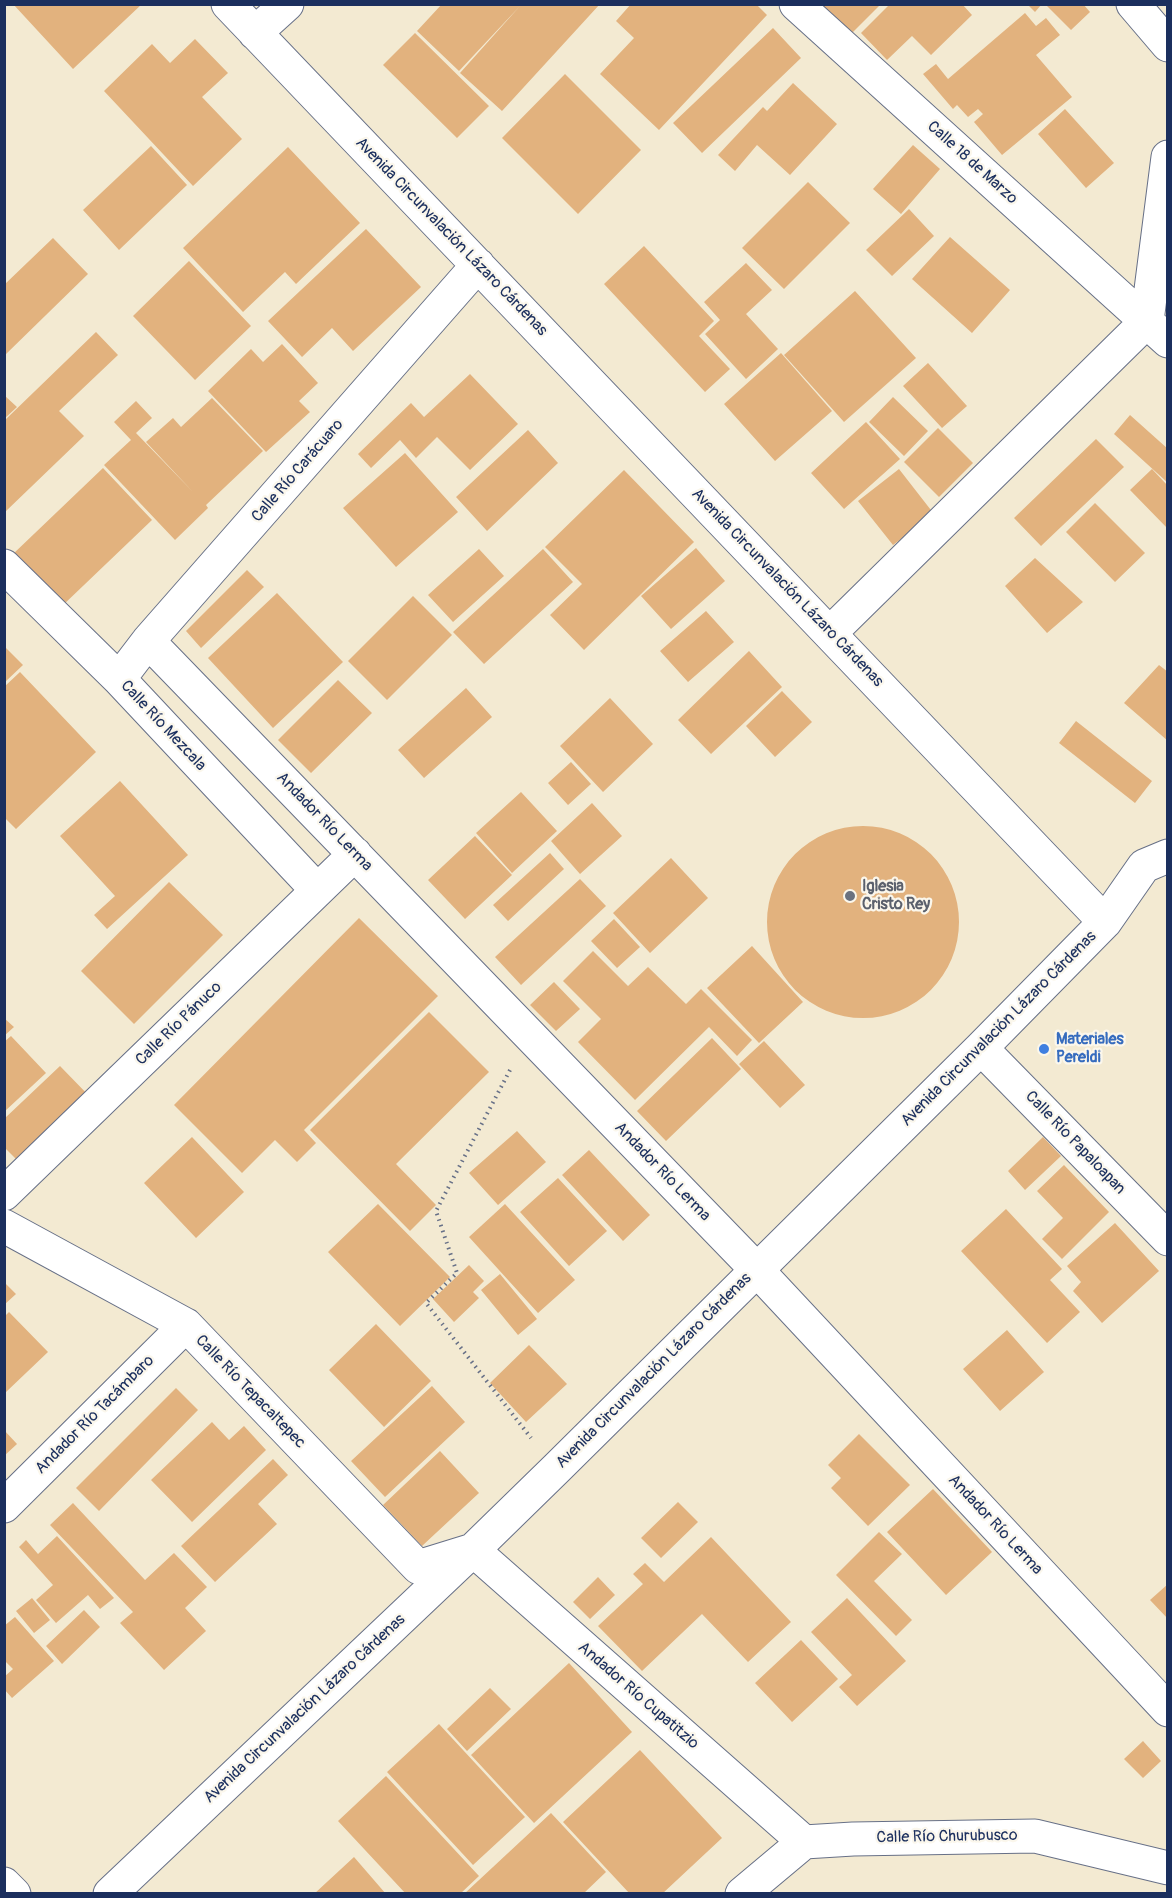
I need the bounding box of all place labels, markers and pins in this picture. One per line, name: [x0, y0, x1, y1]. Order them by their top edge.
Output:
place label: Iglesia Cristo Rey: [862, 877, 930, 915]
marker: Iglesia Cristo Rey: [843, 889, 857, 903]
place label: Materiales Pereldi: [1056, 1030, 1124, 1068]
marker: Materiales Pereldi: [1037, 1042, 1051, 1056]

